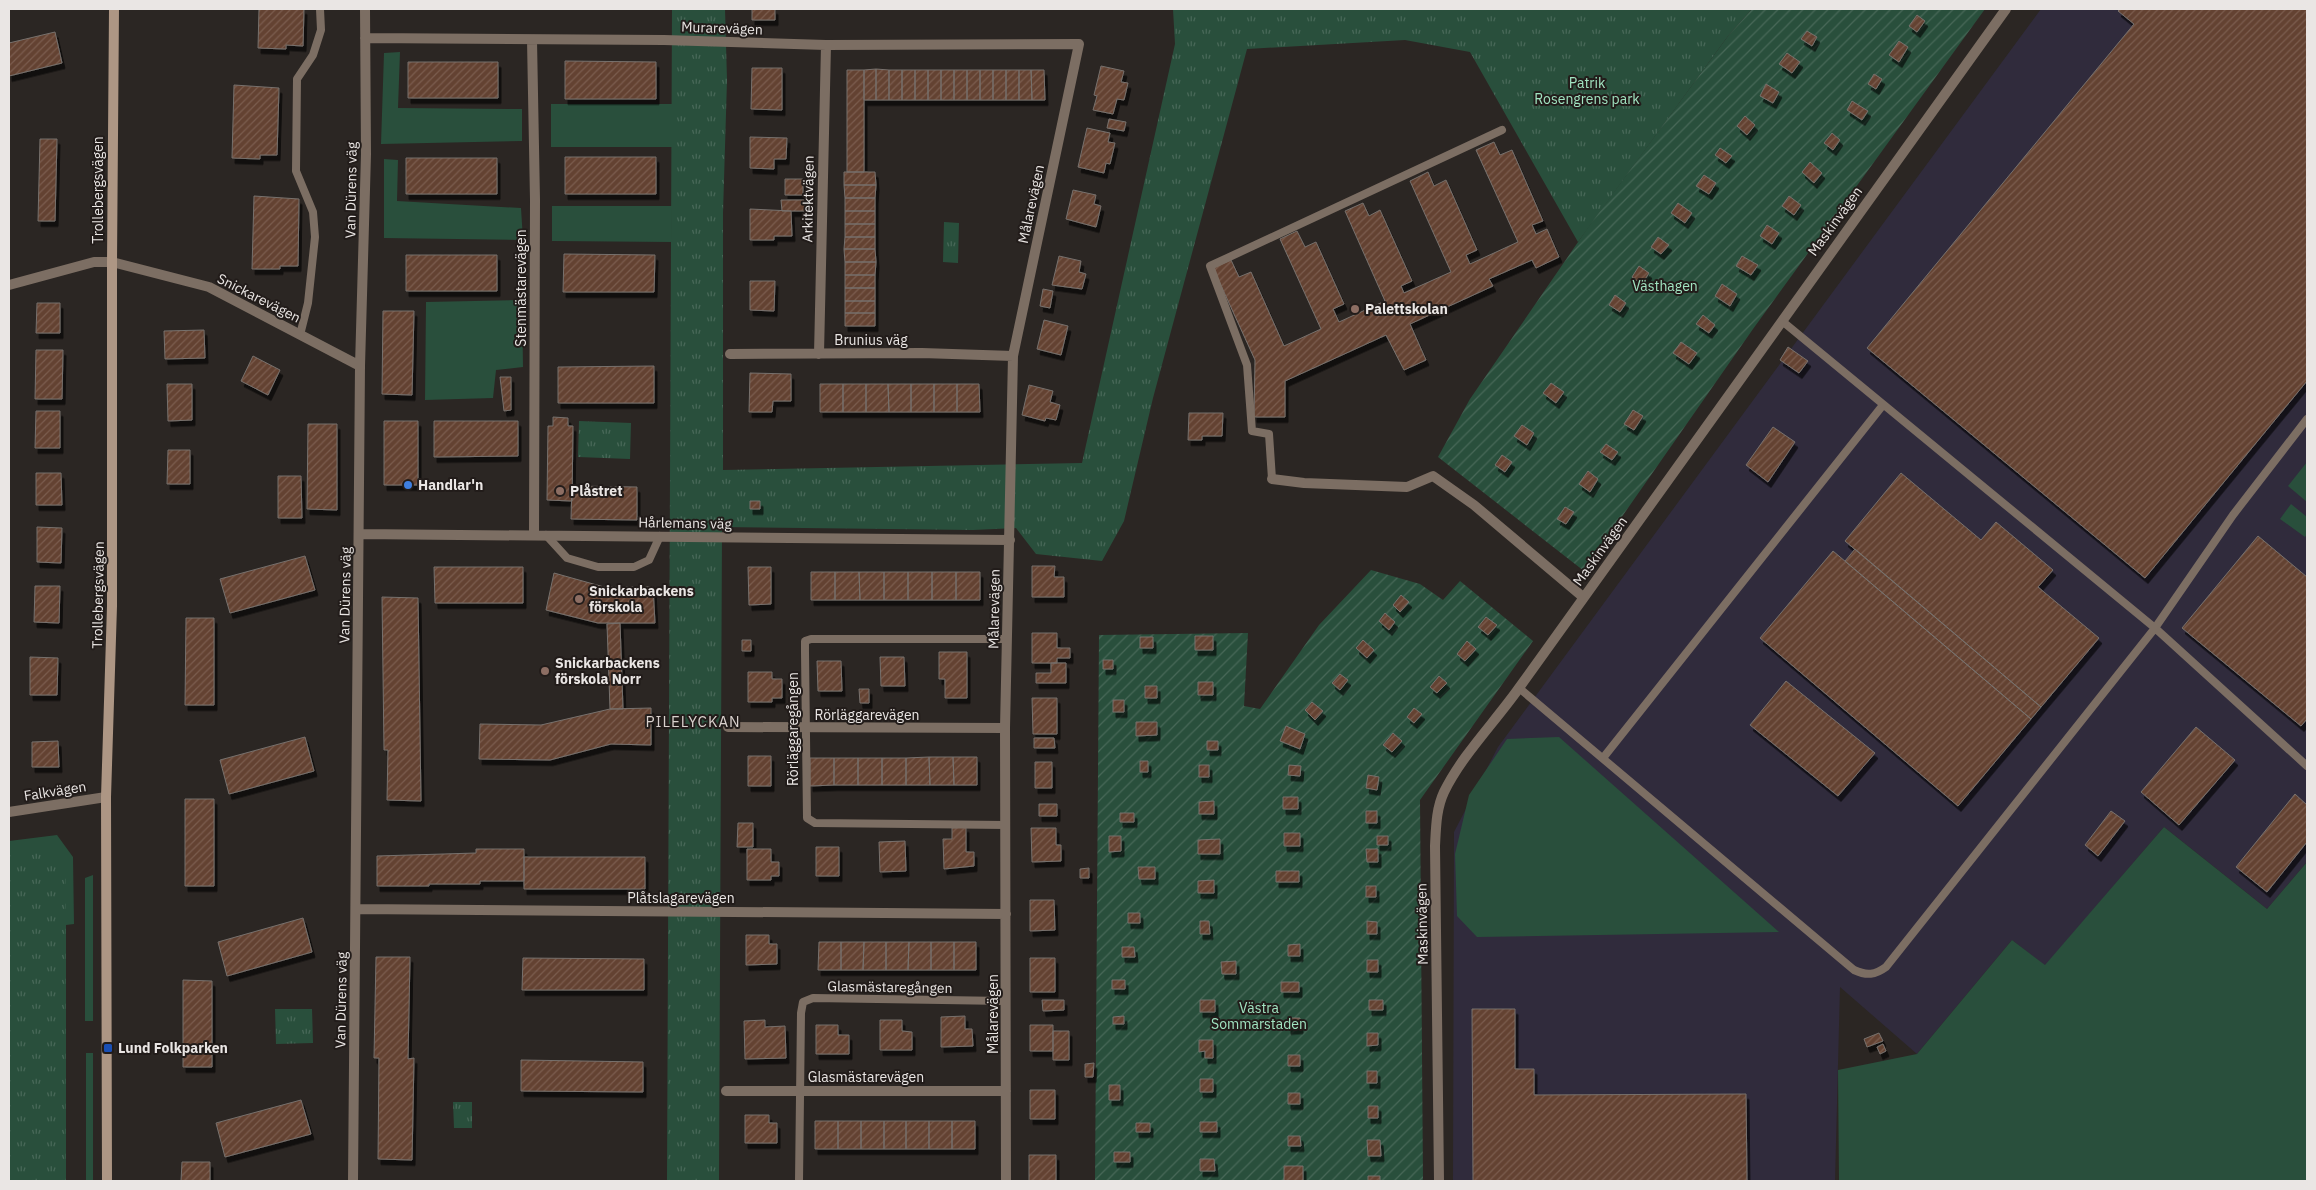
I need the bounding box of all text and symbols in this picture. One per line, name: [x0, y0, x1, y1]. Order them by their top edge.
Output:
street label: Murarevägen: [681, 18, 763, 38]
park label: Patrik Rosengrens park: [1534, 74, 1640, 108]
street label: Trollebergsvägen: [89, 136, 107, 244]
street label: Van Dürens väg: [341, 141, 361, 238]
street label: Arkitektvägen: [798, 155, 818, 243]
street label: Målarevägen: [1014, 163, 1048, 245]
street label: Maskinvägen: [1804, 183, 1866, 259]
street label: Stenmästarevägen: [512, 229, 530, 347]
street label: Snickarevägen: [214, 269, 304, 327]
park label: Västhagen: [1632, 277, 1698, 295]
place label: Palettskolan: [1365, 300, 1448, 318]
marker: Palettskolan: [1349, 303, 1361, 315]
street label: Brunius väg: [834, 331, 908, 349]
place label: Handlar'n: [418, 476, 483, 494]
marker: Handlar'n: [402, 479, 414, 491]
place label: Plåstret: [570, 482, 623, 500]
marker: Plåstret: [554, 485, 566, 497]
street label: Hårlemans väg: [638, 513, 732, 533]
street label: Maskinvägen: [1569, 513, 1631, 589]
street label: Trollebergsvägen: [88, 541, 108, 649]
street label: Van Dürens väg: [335, 546, 355, 643]
street label: Målarevägen: [984, 569, 1004, 649]
place label: Snickarbackens förskola: [589, 582, 694, 616]
marker: Snickarbackens förskola: [573, 593, 585, 605]
place label: Snickarbackens förskola Norr: [555, 654, 660, 688]
marker: Snickarbackens förskola Norr: [539, 665, 551, 677]
street label: Rörläggaregången: [784, 672, 802, 786]
street label: Rörläggarevägen: [814, 706, 920, 724]
district label: PILELYCKAN: [645, 712, 741, 731]
street label: Falkvägen: [23, 777, 87, 805]
street label: Maskinvägen: [1412, 883, 1432, 965]
street label: Plåtslagarevägen: [627, 889, 735, 907]
street label: Van Dürens väg: [331, 951, 351, 1048]
street label: Målarevägen: [984, 974, 1002, 1054]
street label: Glasmästaregången: [827, 977, 953, 997]
park label: Västra Sommarstaden: [1211, 999, 1307, 1033]
place label: Lund Folkparken: [118, 1039, 228, 1057]
marker: Lund Folkparken: [102, 1042, 114, 1054]
street label: Glasmästarevägen: [808, 1068, 924, 1086]

